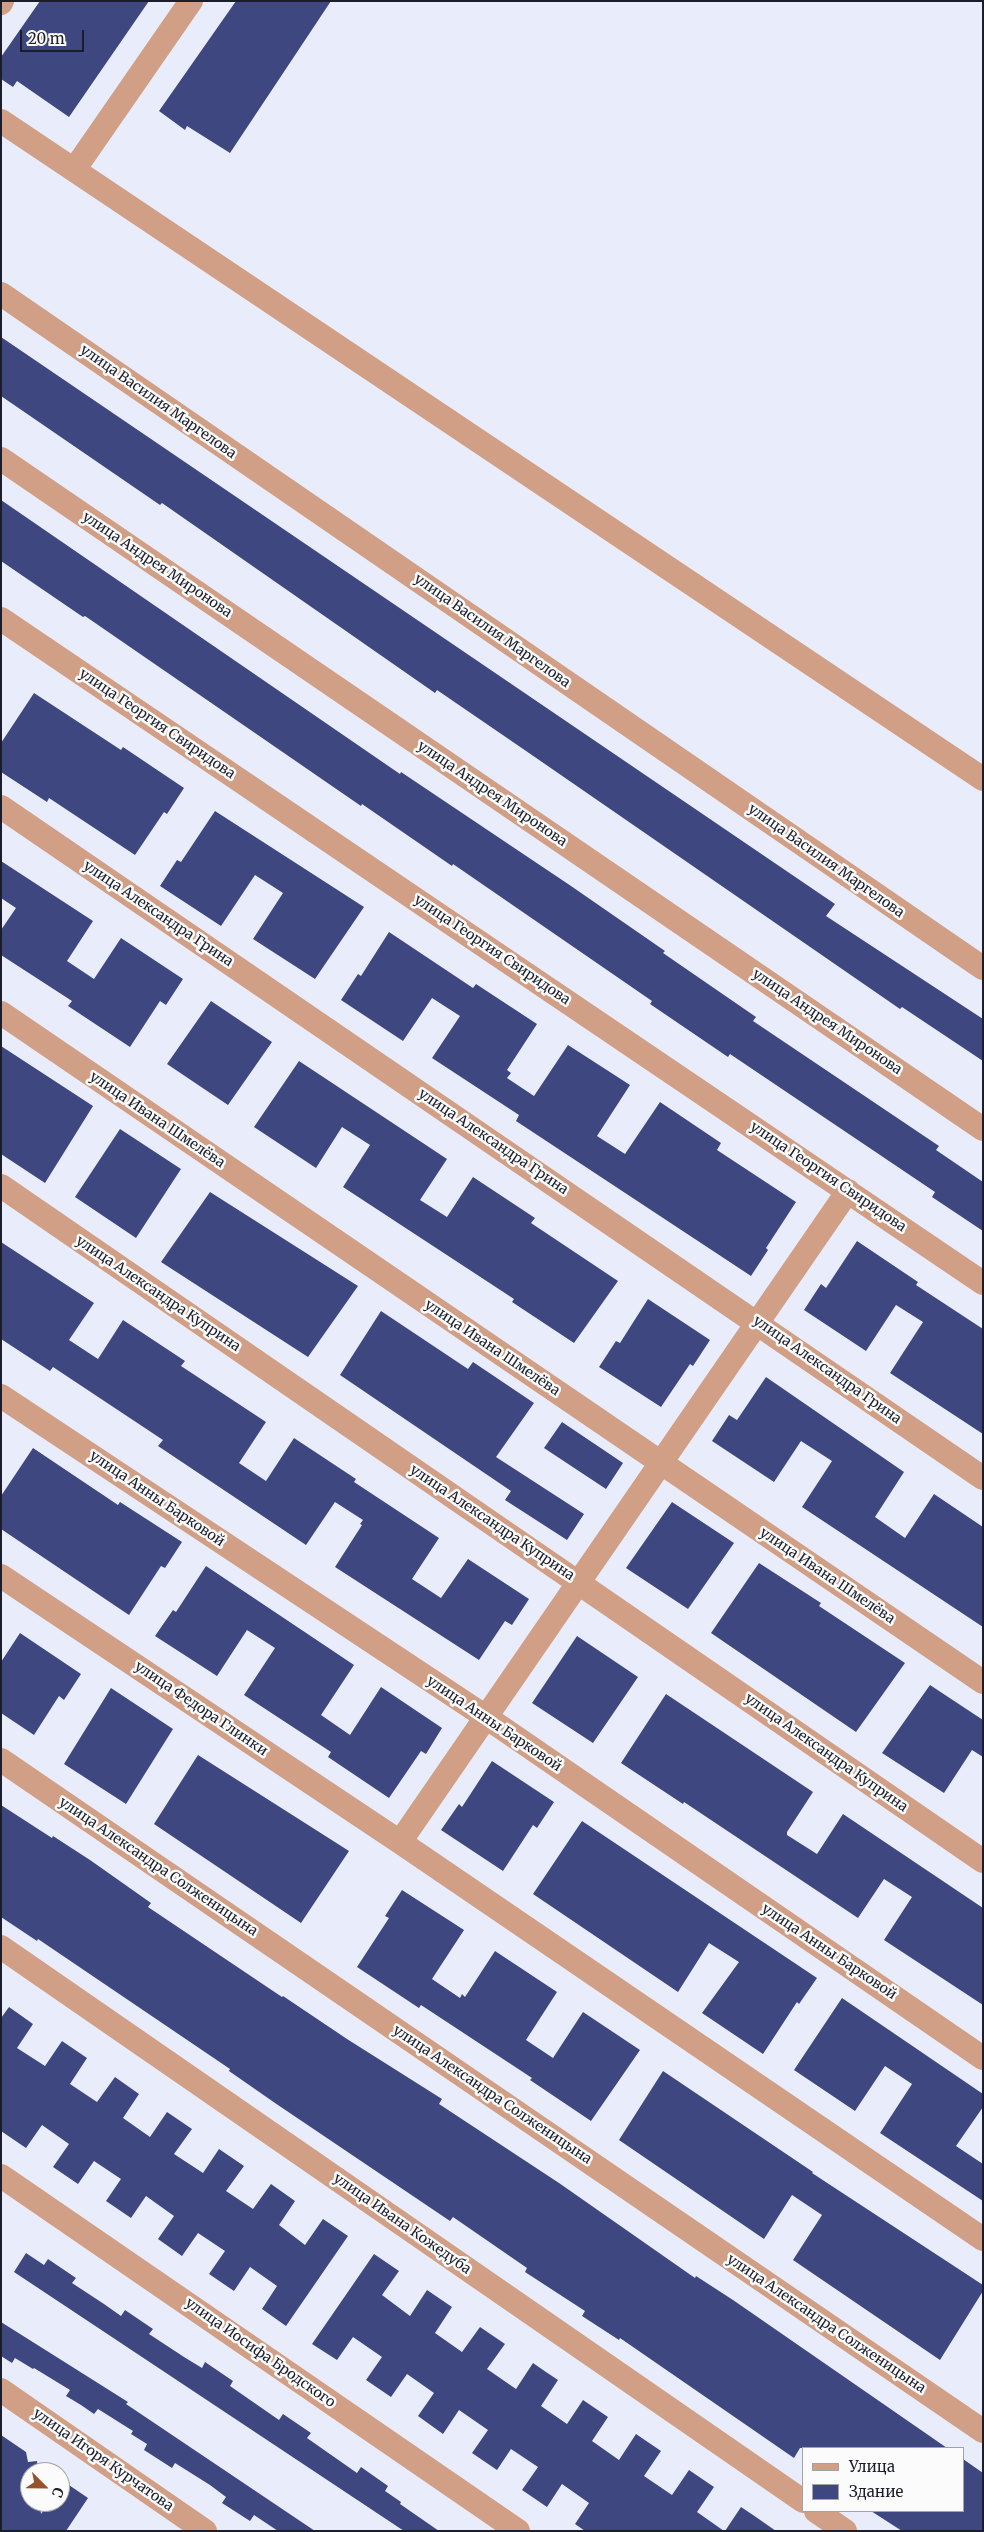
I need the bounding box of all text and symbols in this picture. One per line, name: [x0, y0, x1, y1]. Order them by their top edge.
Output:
scale bar: [22, 20, 86, 52]
text: 20 m: [28, 29, 65, 48]
street label: улица Василия Маргелова: [77, 342, 239, 462]
street label: улица Андрея Миронова: [79, 509, 235, 621]
street label: улица Василия Маргелова: [411, 571, 573, 691]
street label: улица Георгия Свиридова: [76, 665, 238, 783]
street label: улица Андрея Миронова: [414, 738, 570, 850]
street label: улица Василия Маргелова: [745, 801, 907, 921]
street label: улица Александра Грина: [80, 858, 236, 970]
street label: улица Георгия Свиридова: [411, 891, 573, 1009]
street label: улица Андрея Миронова: [749, 966, 905, 1078]
street label: улица Ивана Шмелёва: [86, 1068, 228, 1172]
street label: улица Александра Грина: [415, 1086, 571, 1198]
street label: улица Георгия Свиридова: [747, 1118, 909, 1236]
street label: улица Александра Куприна: [73, 1233, 243, 1355]
street label: улица Ивана Шмелёва: [421, 1296, 563, 1400]
street label: улица Александра Грина: [750, 1312, 904, 1428]
street label: улица Анны Барковой: [86, 1448, 228, 1550]
street label: улица Александра Куприна: [407, 1462, 577, 1584]
street label: улица Ивана Шмелёва: [756, 1524, 898, 1628]
street label: улица Федора Глинки: [131, 1658, 271, 1760]
street label: улица Анны Барковой: [423, 1673, 565, 1775]
street label: улица Александра Куприна: [741, 1690, 911, 1816]
street label: улица Александра Солженицына: [55, 1794, 261, 1940]
street label: улица Анны Барковой: [758, 1901, 900, 2003]
street label: улица Александра Солженицына: [389, 2022, 595, 2168]
street label: улица Ивана Кожедуба: [330, 2170, 474, 2278]
street label: улица Александра Солженицына: [723, 2251, 929, 2397]
street label: улица Иосифа Бродского: [182, 2295, 338, 2411]
street label: улица Игоря Курчатова: [30, 2405, 176, 2515]
legend: [802, 2447, 964, 2512]
text: Улица: [849, 2457, 895, 2476]
north arrow: [20, 2462, 70, 2512]
text: Здание: [849, 2482, 903, 2501]
text: С: [48, 2485, 68, 2500]

